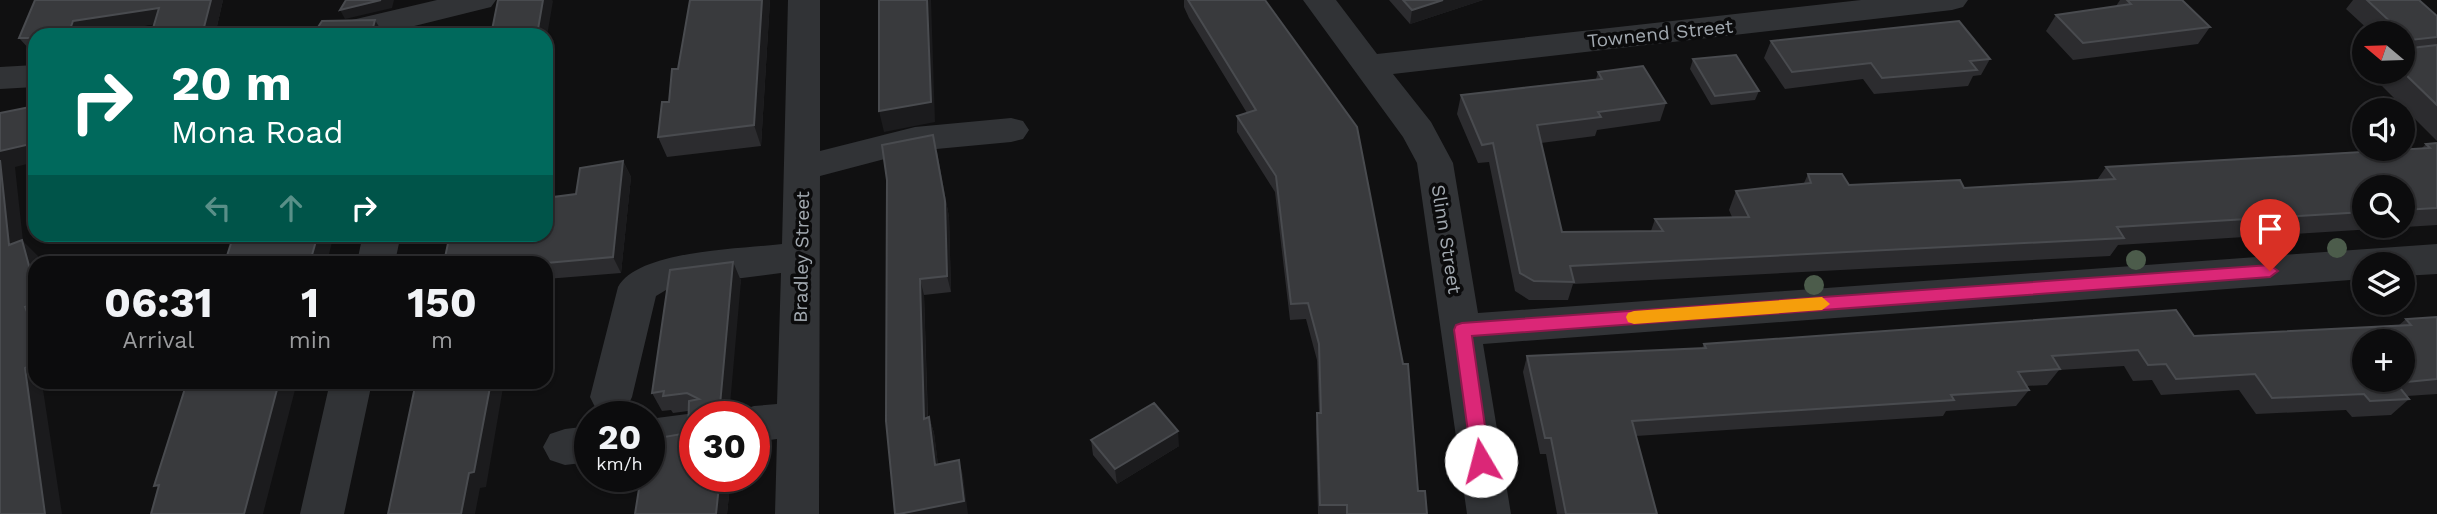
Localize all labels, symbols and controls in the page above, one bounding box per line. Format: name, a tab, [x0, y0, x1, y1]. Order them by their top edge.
street label: Townend Street	[1586, 14, 1734, 53]
north arrow	[2352, 21, 2415, 84]
map controls	[2352, 21, 2415, 392]
text: 20 m	[171, 54, 292, 112]
icon: right	[56, 56, 147, 147]
button: sound	[2352, 98, 2415, 161]
text: Mona Road	[171, 113, 343, 151]
button: search	[2352, 175, 2415, 238]
street label: Slinn Street	[1427, 183, 1466, 295]
icon: left	[199, 189, 237, 227]
icon: ahead	[272, 189, 310, 227]
icon: right	[345, 189, 383, 227]
street label: Bradley Street	[789, 191, 814, 323]
pin	[2240, 199, 2300, 271]
icon: arrive	[2251, 210, 2289, 248]
button: layers	[2352, 252, 2415, 315]
text: 06:31	[104, 278, 213, 327]
text: 1	[301, 278, 319, 327]
text: 150	[407, 278, 477, 327]
text: Arrival	[123, 327, 194, 354]
text: min	[289, 327, 331, 354]
text: m	[431, 327, 453, 354]
button: +	[2352, 329, 2415, 392]
speed limit sign: 30	[679, 401, 770, 492]
text: 20	[598, 416, 641, 458]
position arrow	[1444, 424, 1518, 498]
text: km/h	[596, 453, 643, 474]

